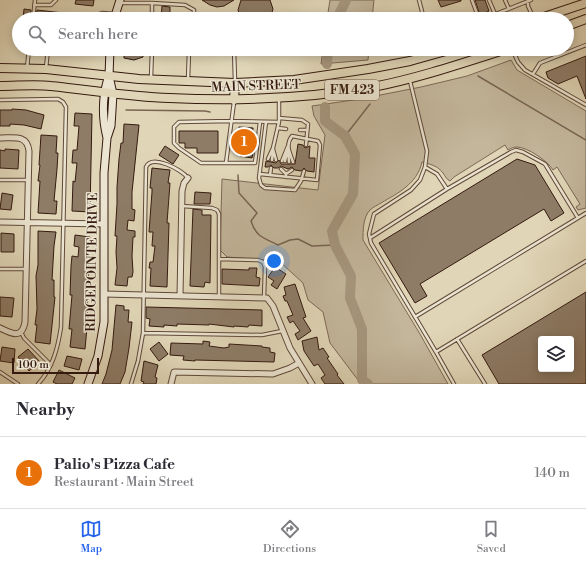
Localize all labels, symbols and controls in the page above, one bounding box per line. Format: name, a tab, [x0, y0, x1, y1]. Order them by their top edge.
search box	[12, 12, 574, 56]
icon: search	[26, 23, 48, 45]
text: Search here	[58, 25, 138, 44]
street label: MAIN STREET	[211, 76, 301, 96]
road number: FM 423	[325, 80, 379, 100]
pin: 1	[231, 127, 257, 157]
street label: RIDGEPOINTE DRIVE	[83, 192, 101, 332]
your location	[264, 251, 284, 271]
map controls	[538, 336, 574, 372]
button: layers	[538, 336, 574, 372]
scale bar	[12, 356, 99, 375]
text: 100 m	[18, 358, 49, 372]
text: Nearby	[16, 399, 75, 421]
text: Palio's Pizza Cafe	[54, 455, 175, 474]
text: 1	[26, 465, 32, 481]
text: 140 m	[534, 465, 570, 481]
text: Restaurant · Main Street	[54, 474, 194, 490]
tab: Map	[80, 518, 102, 556]
tab: Directions	[263, 518, 316, 556]
tab: Saved	[477, 518, 506, 556]

